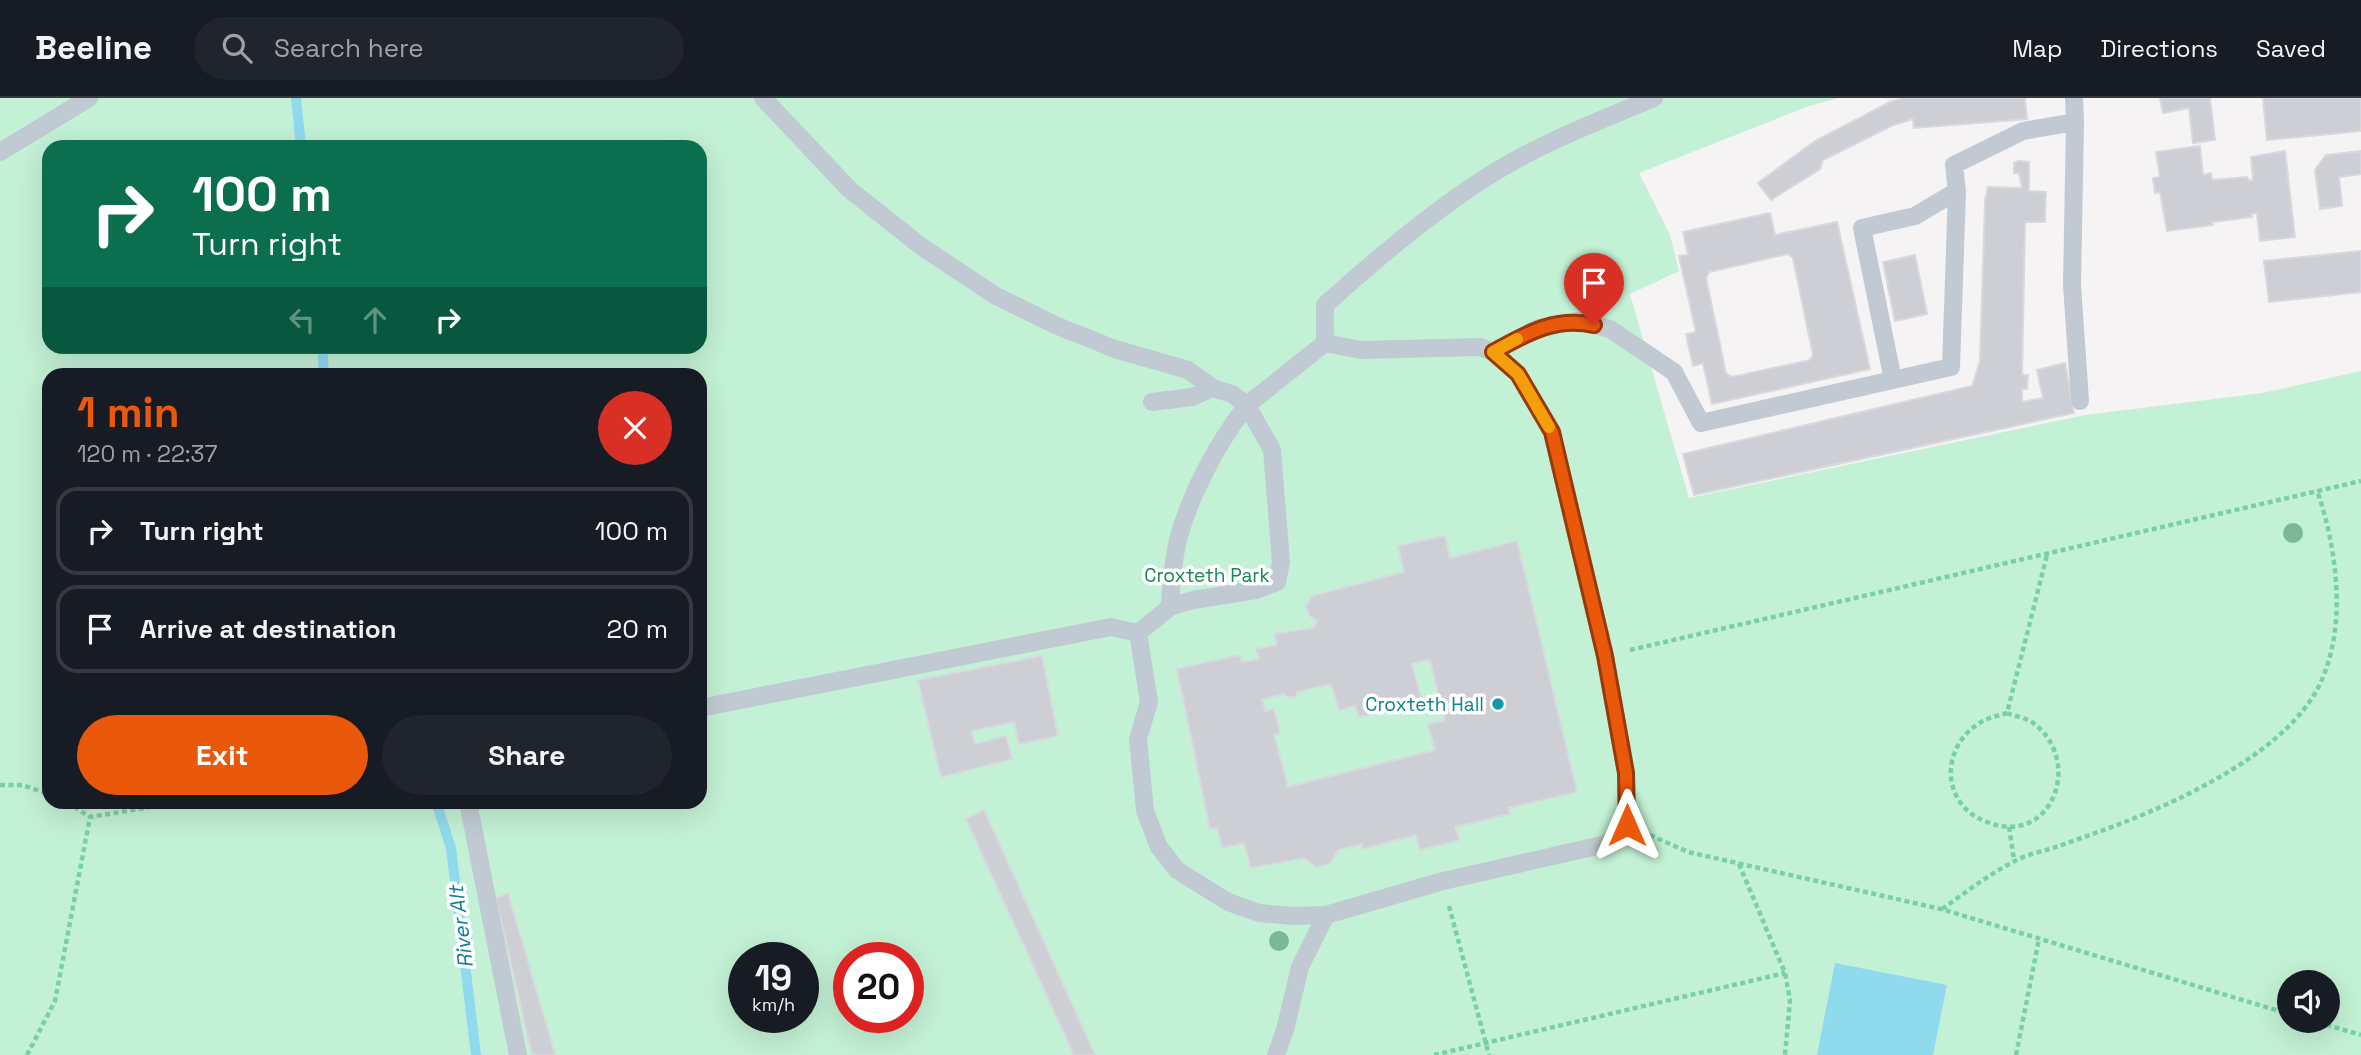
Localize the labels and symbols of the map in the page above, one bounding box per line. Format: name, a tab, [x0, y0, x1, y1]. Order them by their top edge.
pin	[1564, 253, 1624, 325]
park label: Croxteth Park	[1144, 563, 1270, 588]
place label: Croxteth Hall	[1365, 692, 1484, 717]
marker: Croxteth Hall	[1490, 696, 1506, 712]
position arrow	[1590, 788, 1664, 862]
water label: River Alt	[442, 882, 479, 970]
speed limit sign: 20	[833, 942, 924, 1033]

